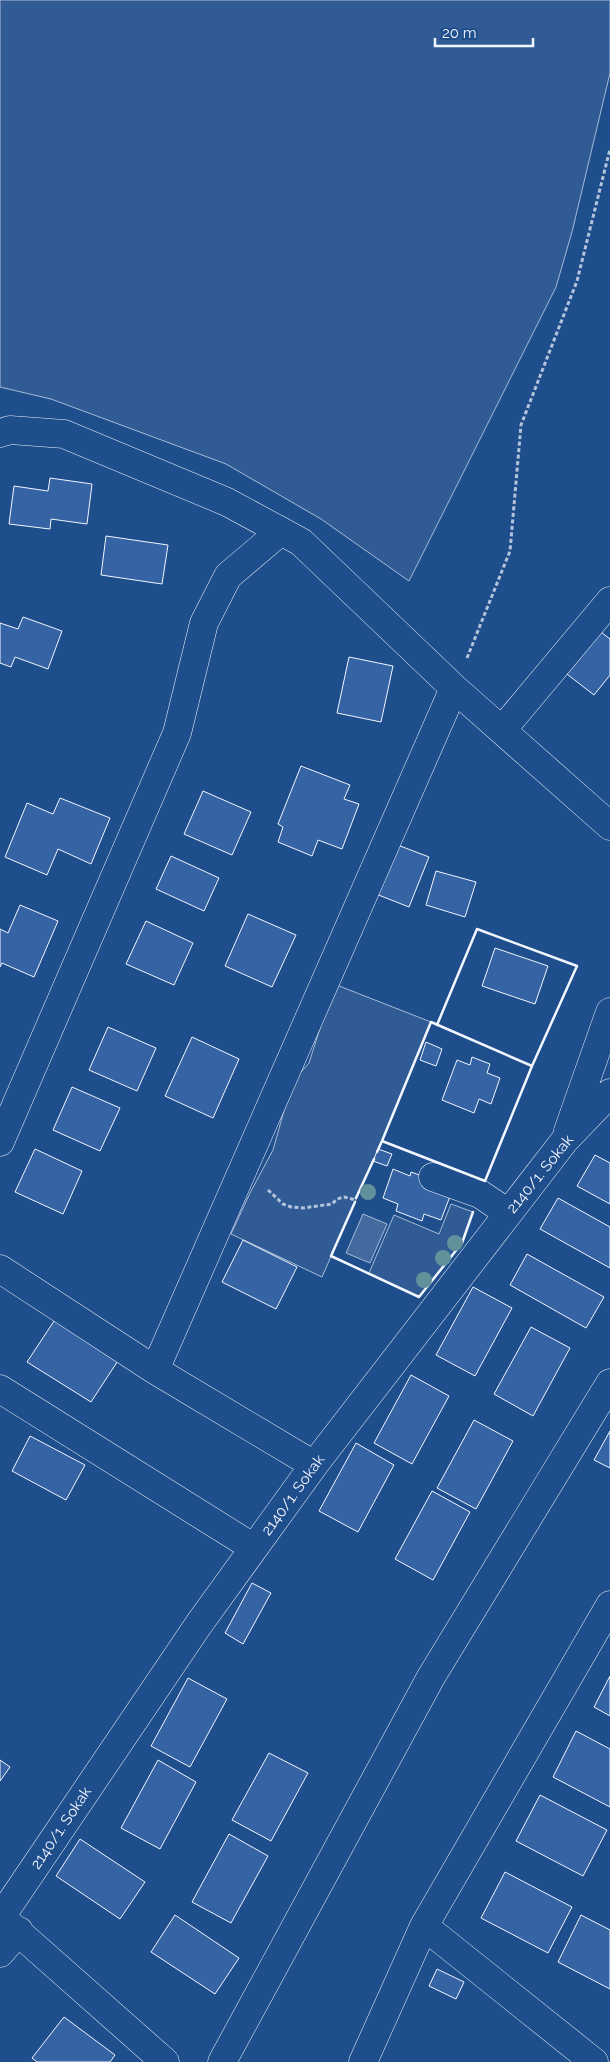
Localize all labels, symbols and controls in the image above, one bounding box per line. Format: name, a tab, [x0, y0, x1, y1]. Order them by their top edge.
scale bar	[435, 15, 532, 47]
text: 20 m	[442, 24, 477, 42]
street label: 2140/1. Sokak	[503, 1131, 577, 1217]
street label: 2140/1. Sokak	[258, 1451, 328, 1539]
street label: 2140/1. Sokak	[27, 1783, 95, 1873]

